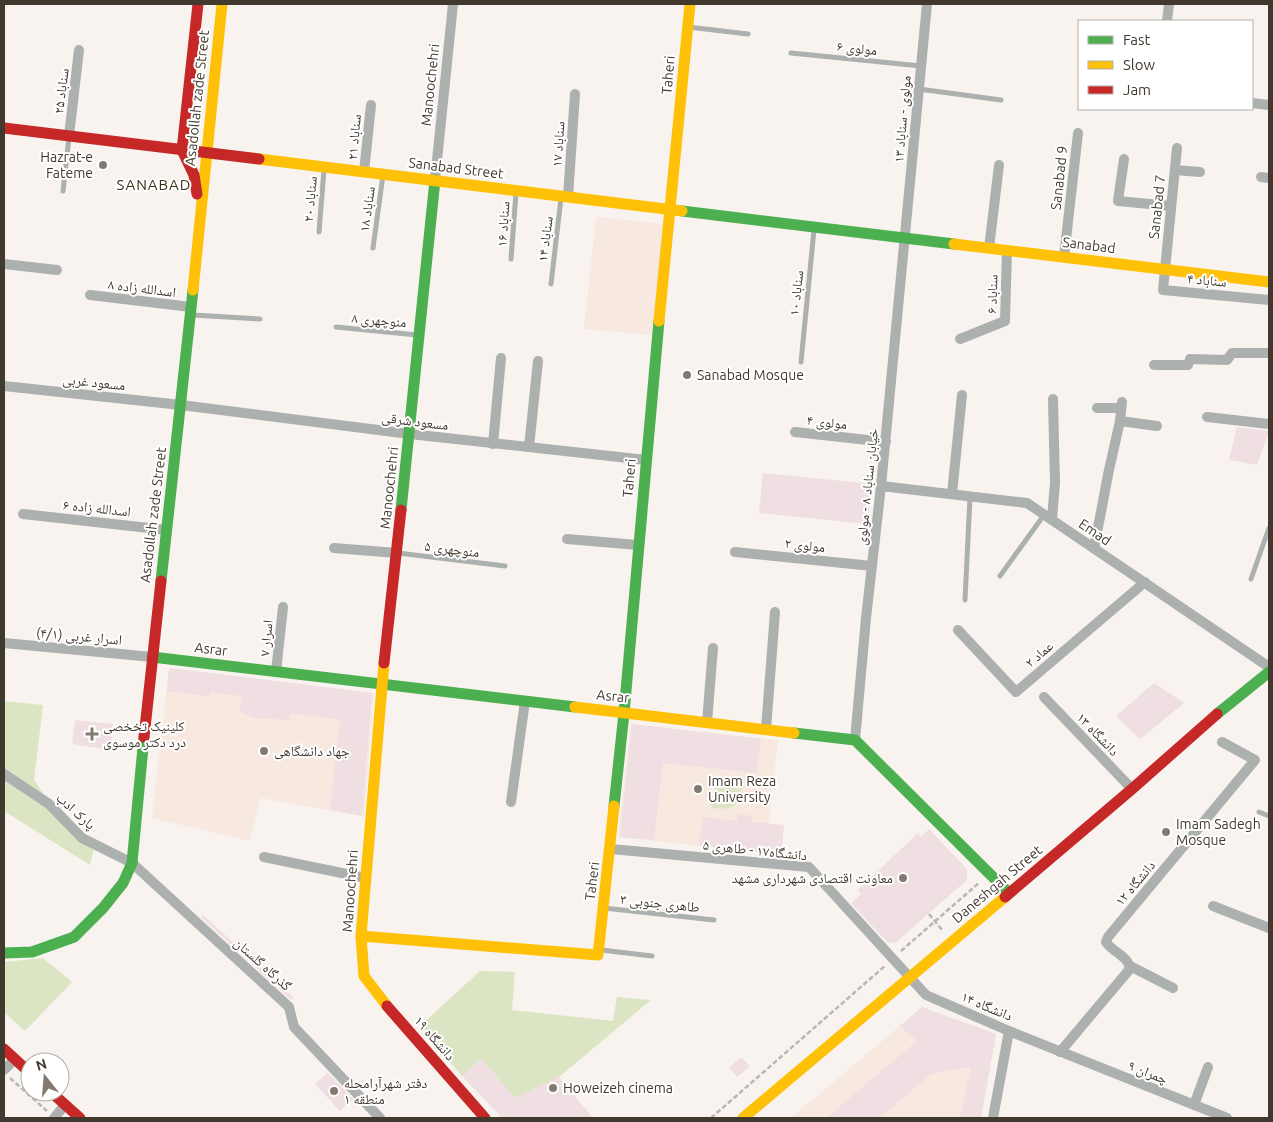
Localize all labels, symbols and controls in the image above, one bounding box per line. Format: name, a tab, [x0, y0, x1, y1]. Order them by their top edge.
legend	[1078, 20, 1253, 110]
street label: Asadollah zade Street	[182, 29, 212, 167]
text: Fast	[1123, 31, 1151, 48]
street label: مولوی ۶	[836, 38, 878, 59]
street label: Manoochehri	[418, 43, 442, 127]
street label: Taheri	[658, 55, 678, 95]
text: Slow	[1123, 56, 1156, 73]
street label: سناباد ۲۵	[50, 67, 72, 115]
street label: مولوی - سناباد ۱۳	[890, 75, 915, 163]
text: Jam	[1123, 81, 1151, 98]
street label: سناباد ۲۱	[344, 113, 364, 161]
street label: سناباد ۱۷	[548, 121, 568, 167]
street label: Sanabad 9	[1048, 145, 1070, 211]
place label: Hazrat-e Fateme	[40, 149, 93, 181]
street label: Sanabad Street	[408, 154, 505, 182]
marker: Hazrat-e Fateme	[97, 159, 109, 171]
street label: Sanabad 7	[1146, 174, 1168, 240]
street label: سناباد ۲۰	[300, 175, 320, 223]
district label: SANABAD	[117, 176, 191, 193]
street label: سناباد ۱۸	[356, 185, 379, 233]
street label: سناباد ۱۶	[493, 201, 513, 247]
street label: سناباد ۱۴	[534, 215, 556, 263]
street label: Sanabad	[1062, 234, 1116, 256]
street label: سناباد ۱۰	[786, 269, 807, 317]
street label: سناباد ۴	[1187, 270, 1227, 290]
street label: سناباد ۶	[983, 274, 1001, 314]
street label: اسدالله زاده ۸	[107, 276, 177, 301]
street label: منوچهری ۸	[351, 310, 407, 331]
place label: Sanabad Mosque	[697, 367, 804, 383]
marker: Sanabad Mosque	[681, 369, 693, 381]
street label: مسعود غربی	[62, 371, 126, 394]
street label: مسعود شرقی	[380, 409, 449, 434]
street label: مولوی ۴	[806, 412, 848, 433]
street label: خیابان سناباد ۸ - مولوی	[853, 428, 882, 546]
street label: Asadollah zade Street	[137, 446, 169, 584]
street label: Manoochehri	[377, 446, 401, 530]
street label: Taheri	[619, 458, 639, 498]
street label: اسدالله زاده ۶	[62, 496, 132, 521]
street label: Emad	[1076, 515, 1114, 549]
street label: مولوی ۲	[784, 535, 826, 556]
street label: منوچهری ۵	[424, 538, 480, 561]
street label: اسرار ۷	[256, 619, 277, 657]
street label: اسرار غربی (۴/۱)	[35, 624, 123, 649]
street label: عماد ۲	[1022, 638, 1056, 670]
street label: Asrar	[194, 639, 229, 659]
street label: Asrar	[596, 686, 631, 706]
street label: دانشگاه ۱۳	[1074, 709, 1123, 759]
place label: کلینیک تخخصی درد دکتر موسوی	[103, 718, 186, 751]
marker: کلینیک تخخصی درد دکتر موسوی	[85, 727, 99, 741]
place label: جهاد دانشگاهی	[274, 743, 350, 760]
marker: جهاد دانشگاهی	[258, 745, 270, 757]
place label: Imam Reza University	[708, 773, 776, 805]
marker: Imam Reza University	[692, 783, 704, 795]
street label: پارک ادب	[52, 789, 99, 834]
place label: Imam Sadegh Mosque	[1176, 816, 1261, 848]
marker: Imam Sadegh Mosque	[1160, 826, 1172, 838]
street label: دانشگاه۱۷ - طاهری ۵	[702, 837, 808, 864]
street label: Daneshgah Street	[949, 841, 1046, 926]
street label: Manoochehri	[339, 849, 361, 933]
street label: دانشگاه ۱۲	[1112, 857, 1159, 909]
street label: Taheri	[582, 861, 602, 901]
place label: معاونت اقتصادی شهرداری مشهد	[732, 870, 893, 887]
marker: معاونت اقتصادی شهرداری مشهد	[897, 872, 909, 884]
street label: طاهری جنوبی ۳	[619, 891, 701, 916]
street label: گذرگاه گلستان	[230, 934, 295, 995]
street label: دانشگاه ۱۴	[959, 988, 1015, 1024]
street label: دانشگاه ۱۹	[411, 1012, 459, 1064]
north arrow	[20, 1052, 70, 1102]
text: N	[34, 1055, 49, 1074]
street label: چمران ۹	[1125, 1057, 1170, 1088]
place label: دفتر شهرآرامحله منطقه ۱	[344, 1075, 428, 1107]
place label: Howeizeh cinema	[563, 1080, 673, 1096]
marker: Howeizeh cinema	[547, 1082, 559, 1094]
marker: دفتر شهرآرامحله منطقه ۱	[328, 1085, 340, 1097]

